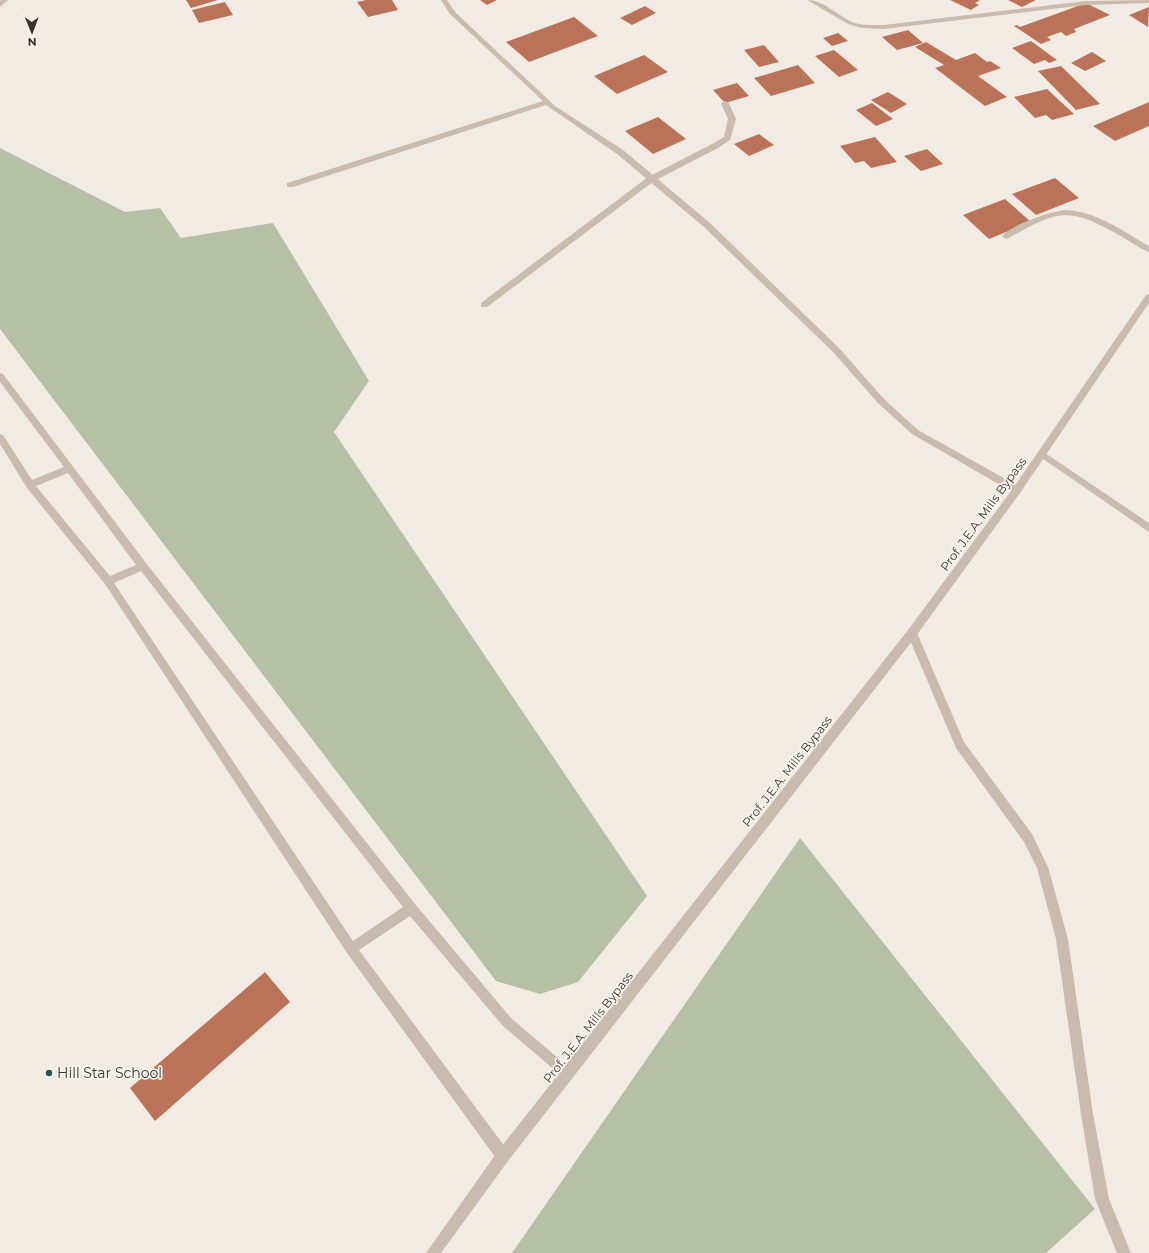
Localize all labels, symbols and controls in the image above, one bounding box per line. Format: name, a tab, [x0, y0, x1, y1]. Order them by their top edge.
north arrow	[12, 12, 52, 52]
text: N	[28, 35, 37, 49]
street label: Prof. J.E.A. Mills Bypass	[937, 454, 1029, 574]
street label: Prof. J.E.A. Mills Bypass	[739, 712, 835, 830]
street label: Prof. J.E.A. Mills Bypass	[540, 968, 636, 1086]
place label: Hill Star School	[57, 1064, 162, 1082]
marker: Hill Star School	[44, 1068, 54, 1078]

